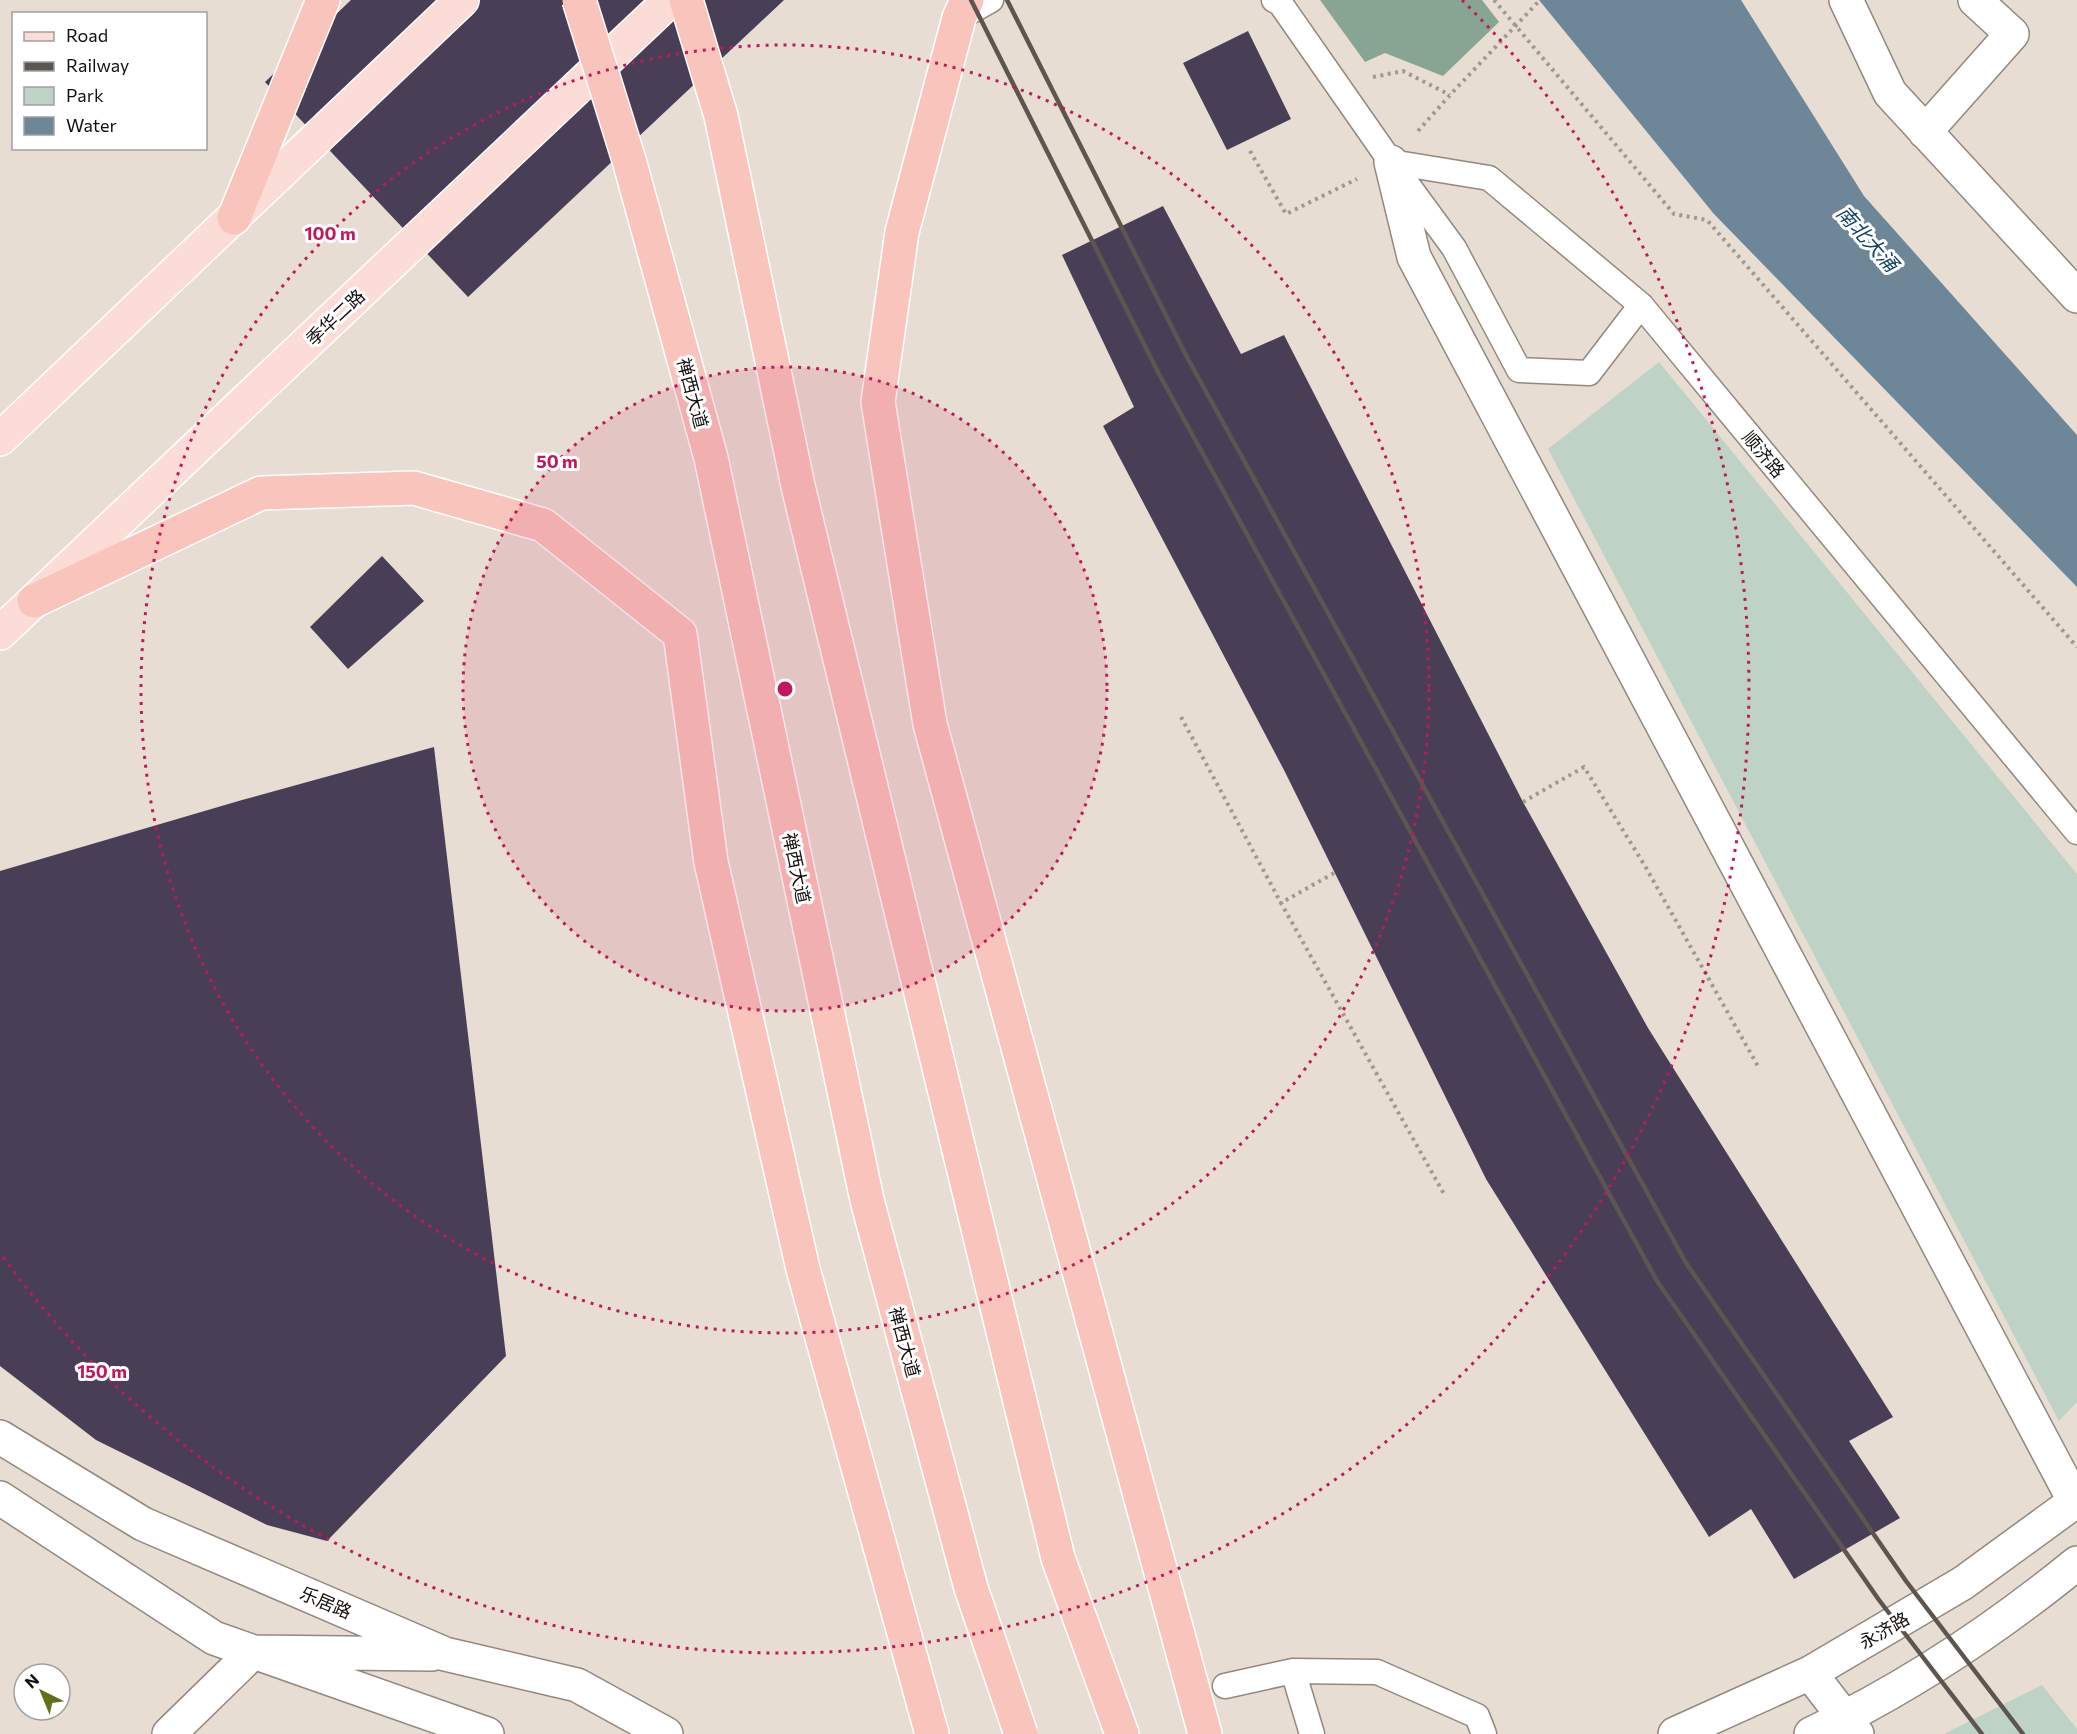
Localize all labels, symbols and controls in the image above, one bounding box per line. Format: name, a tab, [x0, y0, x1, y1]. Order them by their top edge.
legend	[12, 12, 207, 150]
text: Road	[66, 24, 108, 46]
text: Railway	[66, 54, 129, 76]
text: Park	[66, 84, 104, 106]
text: Water	[66, 114, 117, 136]
water label: 南北大涌	[1832, 200, 1905, 277]
text: 100 m	[304, 222, 356, 244]
street label: 季华二路	[301, 284, 369, 350]
street label: 禅西大道	[673, 355, 713, 431]
street label: 顺济路	[1738, 426, 1790, 482]
text: 50 m	[536, 450, 578, 472]
centre of rings	[775, 679, 795, 699]
street label: 禅西大道	[779, 830, 815, 906]
street label: 禅西大道	[885, 1304, 925, 1380]
text: 150 m	[77, 1360, 127, 1382]
street label: 乐居路	[297, 1581, 355, 1623]
street label: 永济路	[1855, 1607, 1913, 1653]
north arrow	[12, 1662, 72, 1722]
text: N	[21, 1670, 42, 1692]

